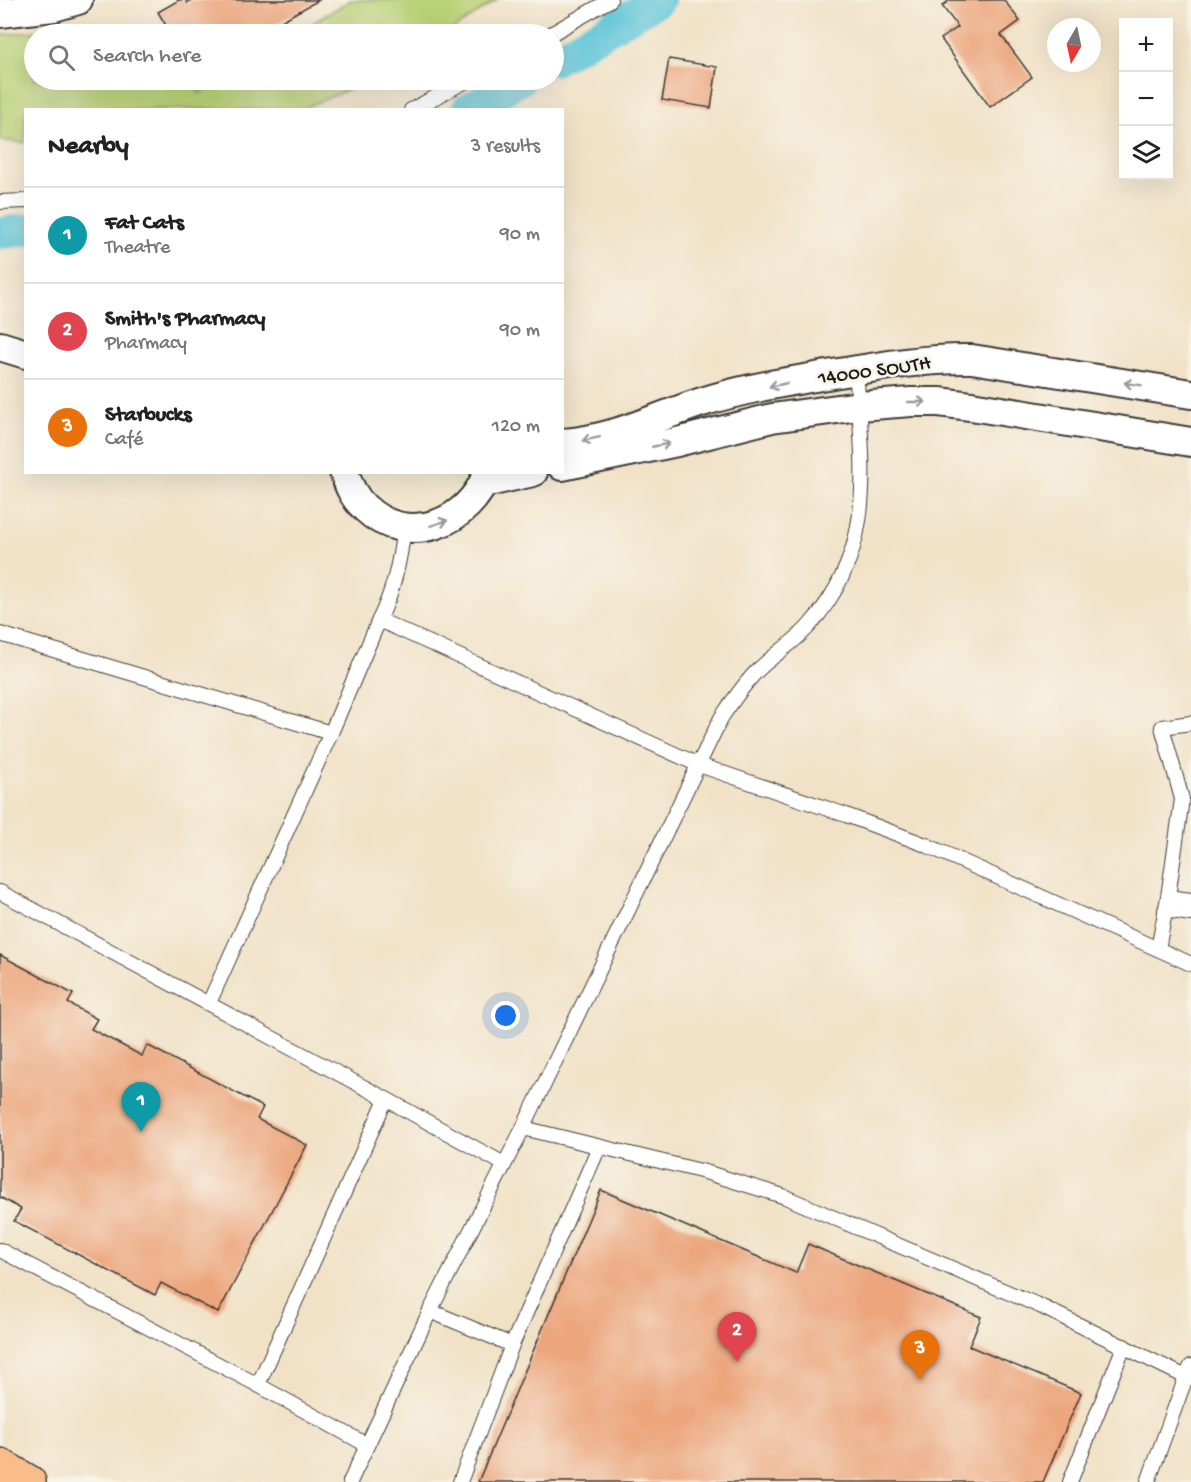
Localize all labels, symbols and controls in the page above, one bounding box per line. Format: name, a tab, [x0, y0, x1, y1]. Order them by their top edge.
north arrow	[1047, 18, 1101, 72]
map controls	[1119, 18, 1173, 180]
button: +	[1119, 18, 1173, 72]
search box	[24, 24, 564, 90]
icon: search	[45, 41, 78, 74]
text: Search here	[93, 44, 201, 70]
button: −	[1119, 72, 1173, 126]
button: layers	[1119, 126, 1173, 180]
text: Nearby	[48, 132, 129, 163]
text: 3 results	[471, 136, 540, 159]
text: Fat Cats	[105, 211, 184, 237]
text: 1	[63, 224, 72, 247]
text: 90 m	[500, 224, 540, 247]
text: Theatre	[105, 237, 170, 260]
text: Smith's Pharmacy	[105, 307, 265, 333]
text: 2	[63, 320, 72, 343]
text: 90 m	[500, 320, 540, 343]
text: Pharmacy	[105, 333, 187, 356]
street label: 14000 SOUTH	[815, 352, 934, 393]
one-way arrow	[1124, 378, 1144, 389]
one-way arrow	[768, 380, 788, 391]
one-way arrow	[907, 396, 927, 408]
text: Starbucks	[105, 403, 192, 429]
text: 3	[62, 416, 73, 439]
text: 120 m	[492, 416, 540, 439]
text: Café	[105, 429, 143, 452]
one-way arrow	[582, 434, 601, 446]
one-way arrow	[650, 439, 670, 450]
one-way arrow	[429, 517, 448, 528]
your location	[491, 1001, 520, 1030]
pin: 1	[122, 1082, 160, 1132]
pin: 2	[718, 1312, 756, 1362]
pin: 3	[900, 1330, 940, 1380]

